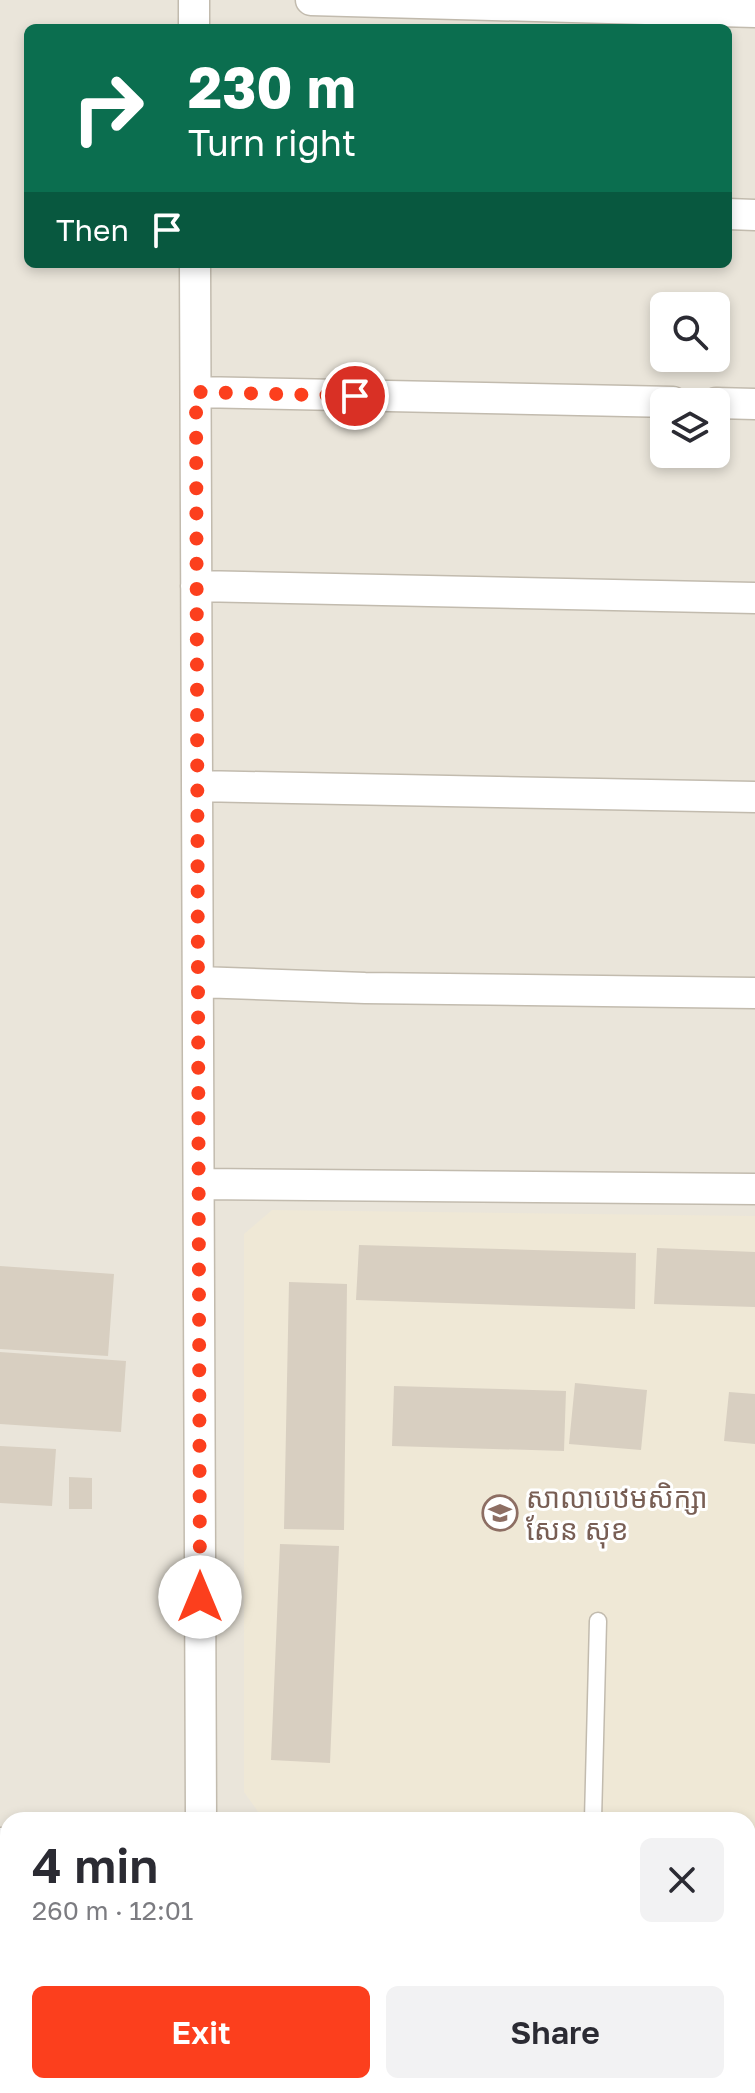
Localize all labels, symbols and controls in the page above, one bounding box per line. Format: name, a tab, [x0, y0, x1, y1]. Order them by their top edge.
text: 230 m	[188, 53, 356, 120]
icon: right	[56, 56, 160, 160]
text: Turn right	[188, 121, 356, 164]
icon: arrive	[145, 208, 189, 252]
text: Then	[56, 212, 129, 248]
map controls	[650, 292, 730, 468]
button: search	[650, 292, 730, 372]
pin	[321, 362, 389, 430]
icon: arrive	[333, 374, 377, 418]
button: layers	[650, 388, 730, 468]
place label: សាលាបឋមសិក្សា សែន សុខ	[526, 1481, 708, 1548]
school or university icon: សាលាបឋមសិក្សា សែន សុខ	[481, 1494, 519, 1532]
position arrow	[158, 1555, 242, 1639]
text: 4 min	[32, 1836, 158, 1894]
button: close	[640, 1838, 724, 1922]
text: 260 m · 12:01	[32, 1895, 193, 1926]
button: Exit	[32, 1986, 370, 2078]
button: Share	[386, 1986, 724, 2078]

